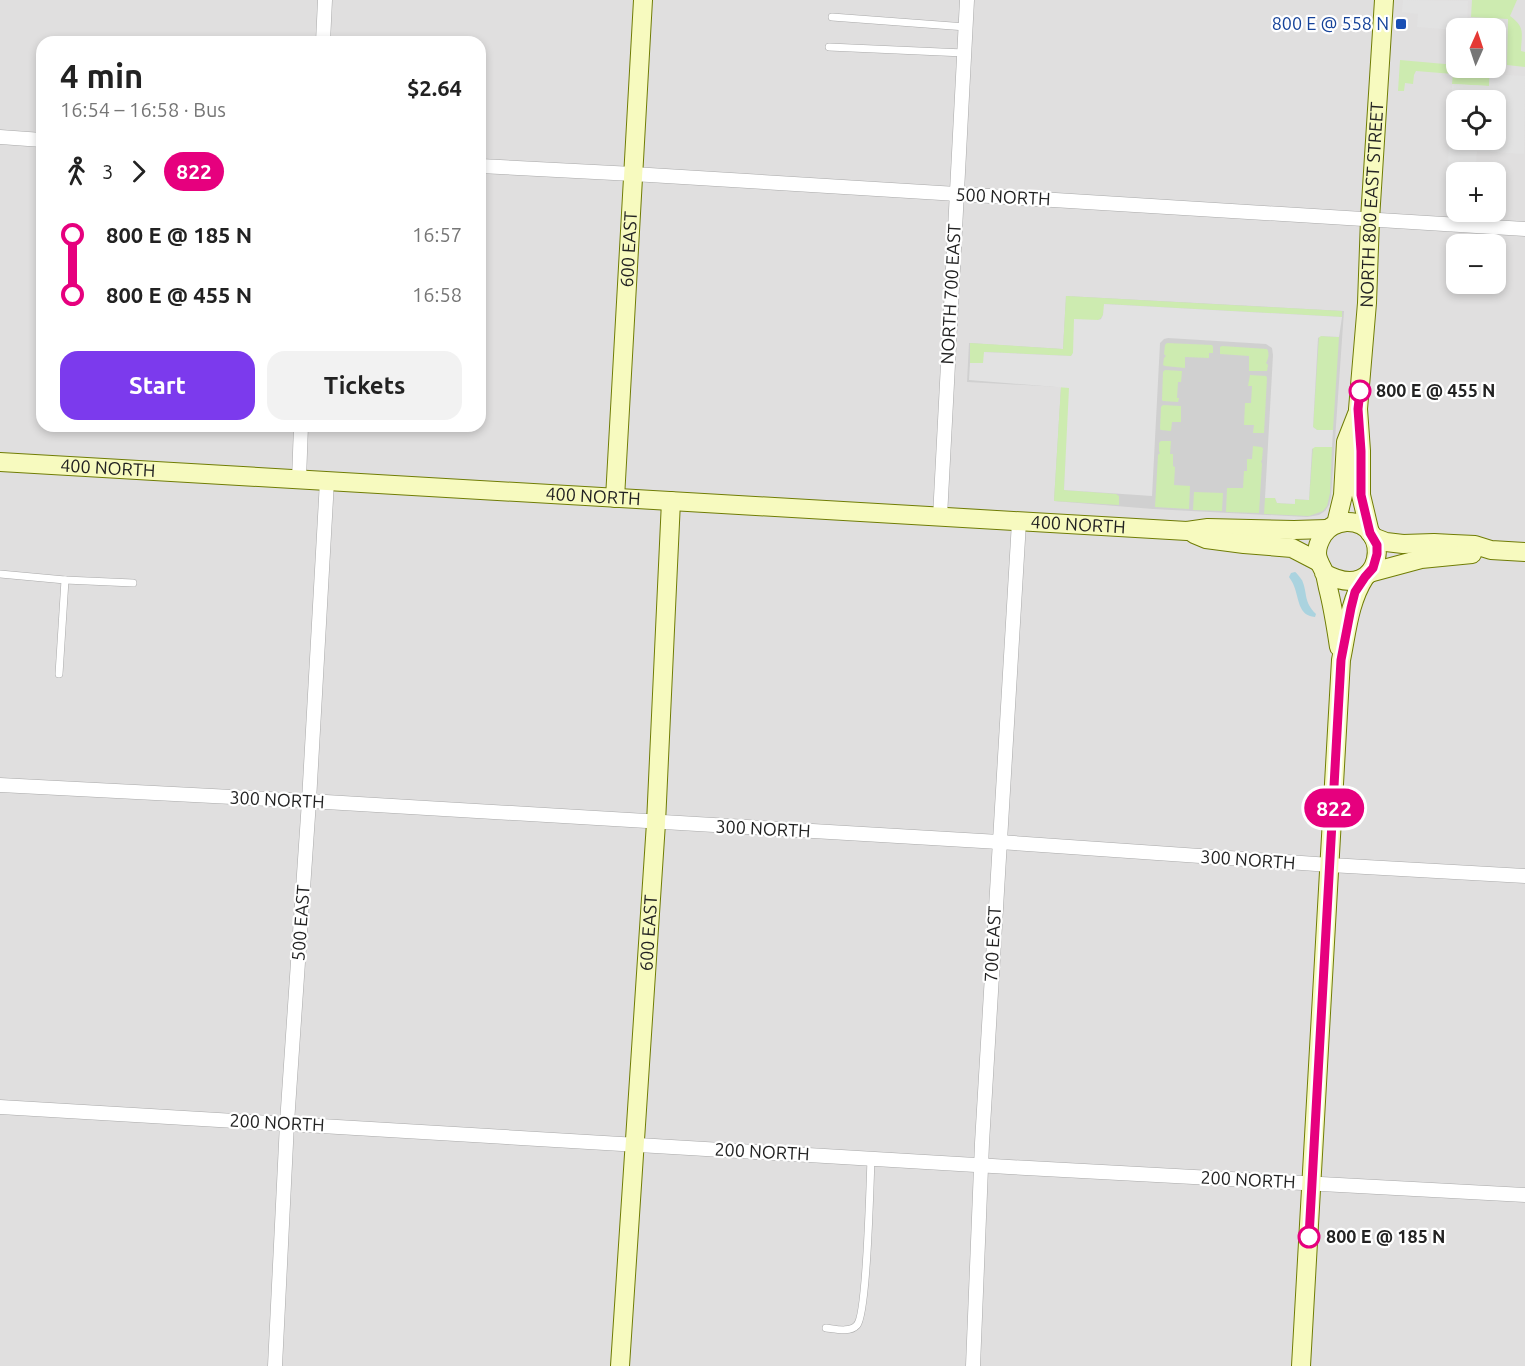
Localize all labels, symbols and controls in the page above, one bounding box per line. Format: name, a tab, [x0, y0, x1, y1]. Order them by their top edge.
place label: 800 E @ 558 N	[1272, 13, 1389, 33]
marker: 800 E @ 558 N	[1394, 17, 1408, 31]
north arrow	[1446, 18, 1506, 78]
map controls	[1446, 18, 1506, 294]
text: 4 min	[60, 57, 143, 94]
text: $2.64	[407, 75, 462, 100]
button: locate	[1446, 90, 1506, 150]
text: 16:54 – 16:58 · Bus	[60, 98, 226, 121]
street label: NORTH 800 EAST STREET	[1356, 101, 1386, 308]
icon: walk	[60, 155, 93, 188]
icon: forward	[122, 155, 155, 188]
text: 822	[176, 159, 212, 183]
text: 3	[102, 160, 113, 183]
button: +	[1446, 162, 1506, 222]
street label: 500 NORTH	[955, 184, 1051, 208]
street label: 600 EAST	[616, 211, 640, 288]
text: 800 E @ 185 N	[106, 222, 252, 247]
text: 16:57	[412, 223, 462, 246]
street label: NORTH 700 EAST	[936, 223, 964, 365]
button: −	[1446, 234, 1506, 294]
text: 800 E @ 455 N	[106, 282, 252, 307]
text: 16:58	[412, 283, 462, 306]
button: Start	[60, 351, 255, 420]
button: Tickets	[267, 351, 462, 420]
marker: 800 E @ 455 N	[1349, 380, 1371, 402]
place label: 800 E @ 455 N	[1376, 380, 1496, 400]
street label: 400 NORTH	[60, 455, 156, 480]
street label: 400 NORTH	[545, 483, 641, 508]
street label: 400 NORTH	[1030, 511, 1126, 536]
street label: 300 NORTH	[229, 787, 325, 811]
line badge: 822	[1300, 788, 1368, 828]
text: 822	[1316, 796, 1352, 820]
street label: 300 NORTH	[715, 816, 811, 840]
street label: 300 NORTH	[1200, 846, 1296, 872]
street label: 500 EAST	[287, 884, 313, 962]
street label: 600 EAST	[635, 894, 660, 972]
street label: 700 EAST	[980, 905, 1004, 983]
street label: 200 NORTH	[229, 1110, 325, 1134]
street label: 200 NORTH	[714, 1139, 810, 1163]
street label: 200 NORTH	[1200, 1167, 1296, 1191]
marker: 800 E @ 185 N	[1298, 1226, 1320, 1248]
place label: 800 E @ 185 N	[1326, 1226, 1446, 1246]

